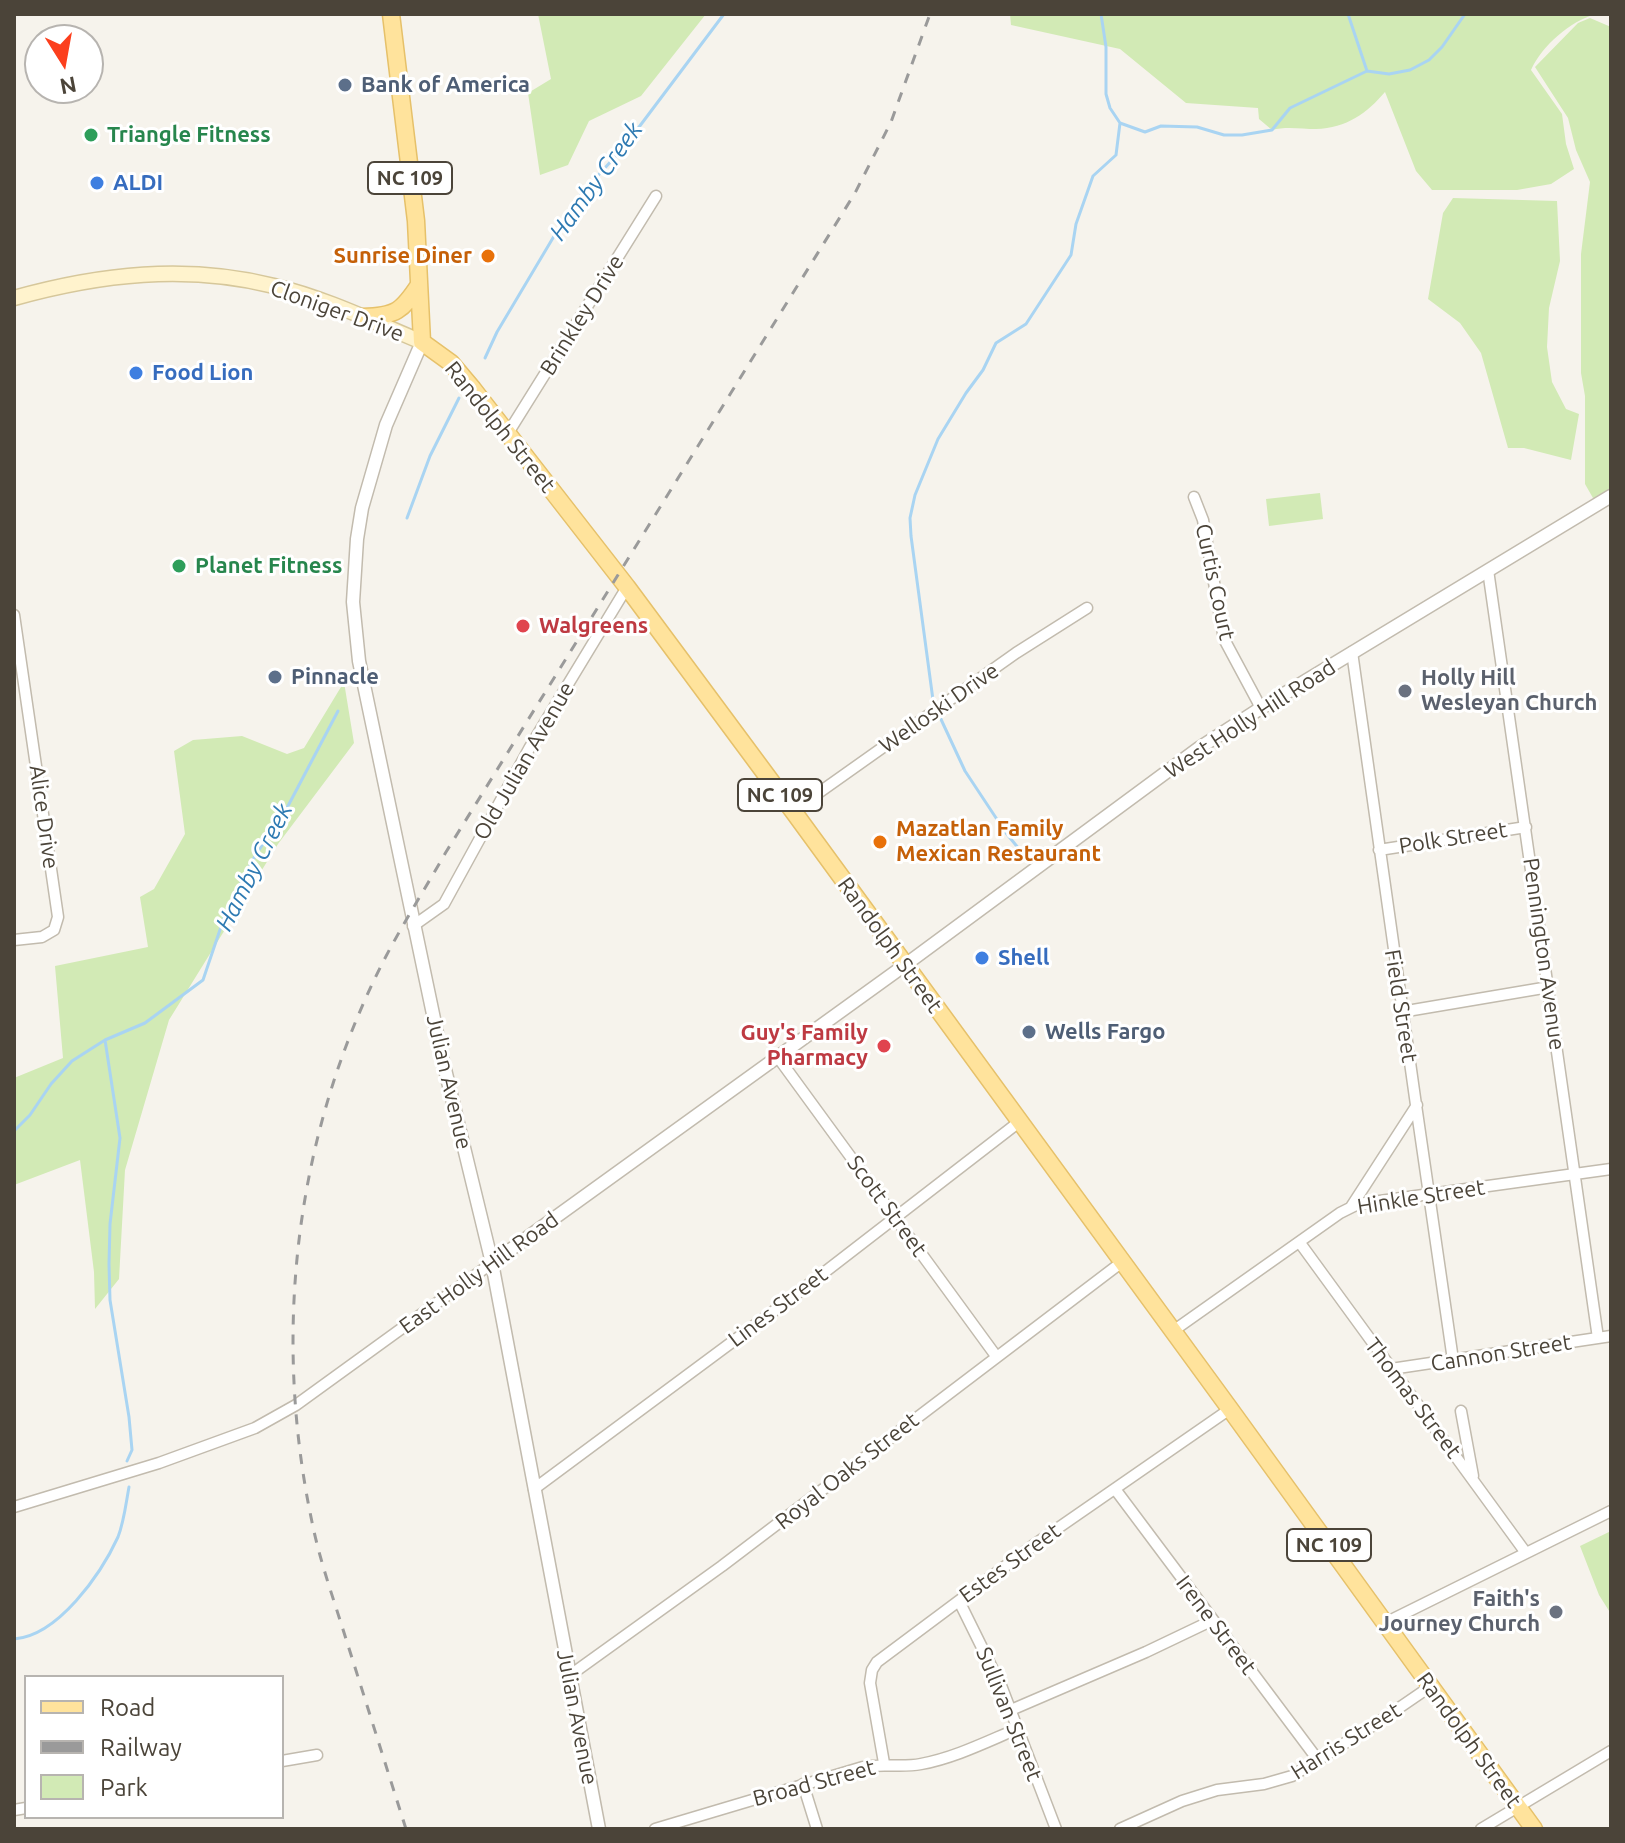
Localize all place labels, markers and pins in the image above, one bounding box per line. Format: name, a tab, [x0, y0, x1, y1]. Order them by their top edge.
place label: Bank of America	[361, 72, 530, 98]
marker: Bank of America	[336, 76, 354, 94]
place label: Triangle Fitness	[107, 122, 271, 148]
marker: Triangle Fitness	[82, 126, 100, 144]
place label: ALDI	[113, 170, 163, 196]
marker: ALDI	[88, 174, 106, 192]
place label: Sunrise Diner	[334, 243, 472, 269]
marker: Sunrise Diner	[479, 247, 497, 265]
place label: Food Lion	[152, 360, 253, 386]
marker: Food Lion	[127, 364, 145, 382]
place label: Planet Fitness	[195, 553, 342, 579]
marker: Planet Fitness	[170, 557, 188, 575]
place label: Walgreens	[539, 613, 648, 639]
marker: Walgreens	[514, 617, 532, 635]
place label: Pinnacle	[291, 664, 379, 690]
place label: Holly Hill Wesleyan Church	[1421, 665, 1597, 716]
marker: Pinnacle	[266, 668, 284, 686]
marker: Holly Hill Wesleyan Church	[1396, 682, 1414, 700]
place label: Mazatlan Family Mexican Restaurant	[896, 816, 1101, 868]
marker: Mazatlan Family Mexican Restaurant	[871, 833, 889, 851]
place label: Shell	[998, 945, 1049, 971]
marker: Shell	[973, 949, 991, 967]
place label: Wells Fargo	[1045, 1019, 1165, 1045]
place label: Guy's Family Pharmacy	[741, 1020, 868, 1072]
marker: Wells Fargo	[1020, 1023, 1038, 1041]
marker: Guy's Family Pharmacy	[875, 1037, 893, 1055]
place label: Faith's Journey Church	[1379, 1586, 1540, 1638]
marker: Faith's Journey Church	[1547, 1603, 1565, 1621]

